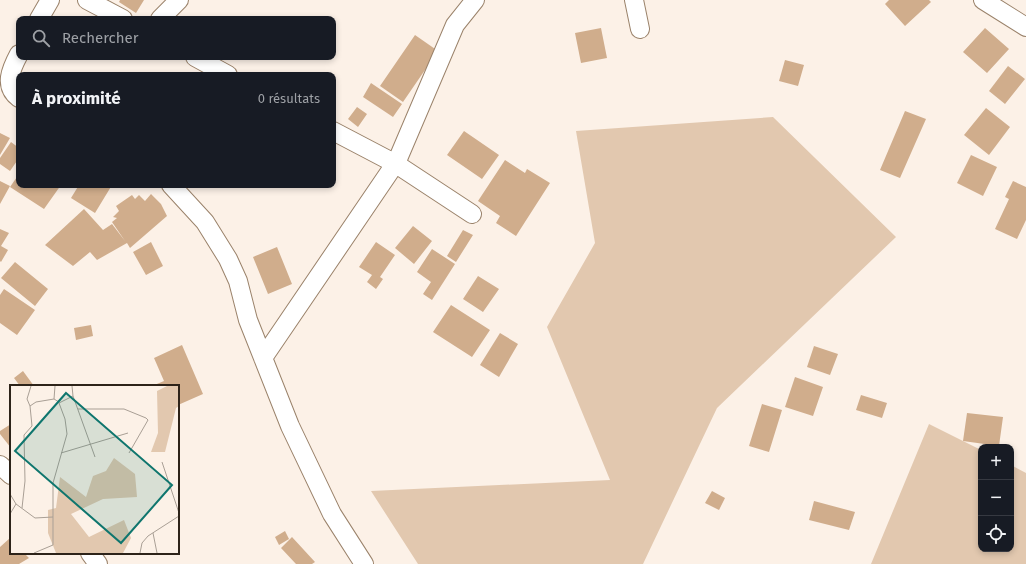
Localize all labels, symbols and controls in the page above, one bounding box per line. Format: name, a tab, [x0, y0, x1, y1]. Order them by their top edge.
search box	[16, 16, 336, 60]
icon: search	[30, 27, 52, 49]
text: Rechercher	[62, 29, 138, 47]
text: À proximité	[32, 88, 121, 109]
text: 0 résultats	[258, 91, 320, 106]
inset map	[10, 385, 179, 554]
map controls	[978, 444, 1014, 552]
button: +	[978, 444, 1014, 480]
button: −	[978, 480, 1014, 516]
button: locate	[978, 516, 1014, 552]

